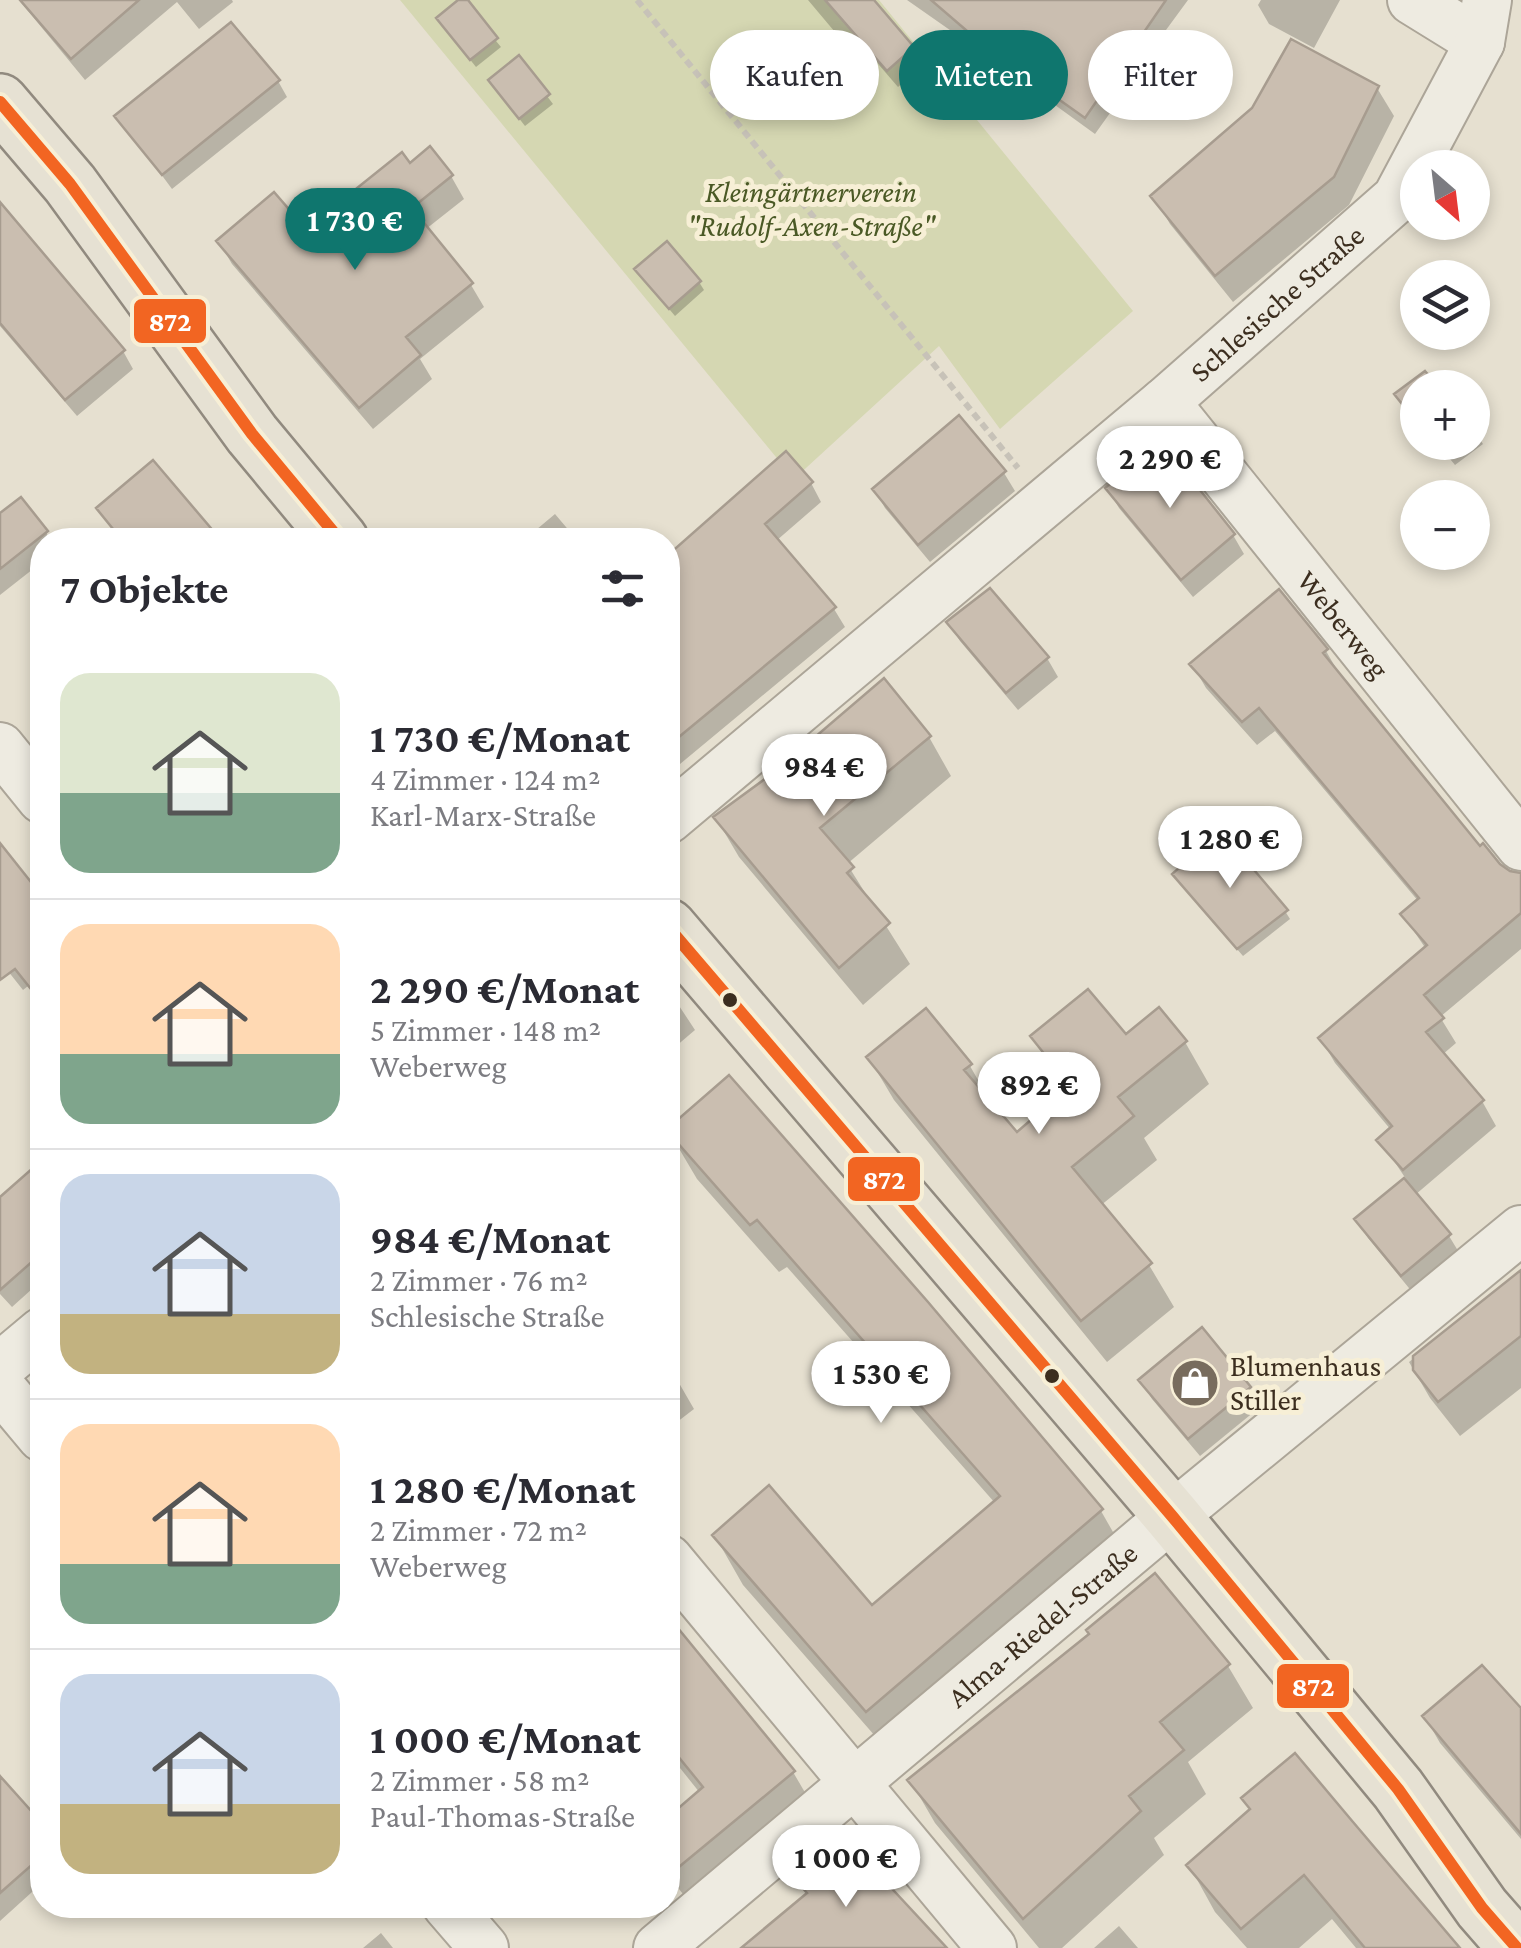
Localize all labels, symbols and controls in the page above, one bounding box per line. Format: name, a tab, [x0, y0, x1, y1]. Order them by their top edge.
chip: Kaufen	[710, 30, 879, 120]
chip: Mieten	[899, 30, 1068, 120]
chip: Filter	[1088, 30, 1233, 120]
north arrow	[1400, 150, 1490, 240]
map controls	[1400, 150, 1490, 570]
park label: Kleingärtnerverein "Rudolf-Axen-Straße"	[687, 175, 937, 243]
pin: 1 730 €	[263, 188, 447, 273]
text: 1 730 €	[307, 202, 403, 238]
street label: Schlesische Straße	[1183, 218, 1370, 388]
button: layers	[1400, 260, 1490, 350]
line badge: 872	[132, 297, 208, 345]
text: 872	[148, 306, 192, 337]
button: +	[1400, 370, 1490, 460]
pin: 2 290 €	[1078, 426, 1262, 511]
text: 2 290 €	[1119, 440, 1221, 476]
button: −	[1400, 480, 1490, 570]
icon: filters	[595, 561, 650, 616]
street label: Weberweg	[1291, 564, 1397, 685]
text: 7 Objekte	[60, 565, 229, 612]
icon: home	[140, 713, 260, 833]
text: 1 730 €/Monat	[370, 714, 630, 761]
pin: 984 €	[754, 734, 894, 819]
text: 984 €	[784, 748, 864, 784]
text: 4 Zimmer · 124 m²	[370, 761, 600, 797]
text: Karl-Marx-Straße	[370, 797, 596, 833]
pin: 1 280 €	[1138, 806, 1322, 891]
text: 1 280 €	[1180, 820, 1280, 856]
icon: home	[140, 964, 260, 1084]
text: 2 290 €/Monat	[370, 965, 639, 1012]
unlabelled marker	[720, 990, 740, 1010]
text: 5 Zimmer · 148 m²	[370, 1012, 601, 1048]
text: Weberweg	[370, 1048, 507, 1084]
pin: 892 €	[969, 1052, 1109, 1137]
text: 892 €	[1000, 1066, 1078, 1102]
line badge: 872	[846, 1155, 922, 1203]
text: 872	[862, 1164, 906, 1195]
icon: home	[140, 1214, 260, 1334]
text: 984 €/Monat	[370, 1215, 610, 1262]
text: 2 Zimmer · 76 m²	[370, 1262, 588, 1298]
text: Schlesische Straße	[370, 1298, 605, 1334]
pin: 1 530 €	[789, 1341, 973, 1426]
place label: Blumenhaus Stiller	[1230, 1349, 1381, 1416]
text: 1 530 €	[833, 1355, 929, 1391]
shop icon: Blumenhaus Stiller	[1169, 1357, 1221, 1409]
unlabelled marker	[1042, 1366, 1062, 1386]
icon: home	[140, 1464, 260, 1584]
text: 1 280 €/Monat	[370, 1465, 635, 1512]
text: 2 Zimmer · 72 m²	[370, 1512, 587, 1548]
street label: Alma-Riedel-Straße	[941, 1536, 1143, 1714]
text: Weberweg	[370, 1548, 507, 1584]
line badge: 872	[1275, 1662, 1351, 1710]
text: 872	[1291, 1671, 1335, 1702]
icon: home	[140, 1714, 260, 1834]
text: 1 000 €/Monat	[370, 1715, 641, 1762]
text: 2 Zimmer · 58 m²	[370, 1762, 589, 1798]
text: Paul-Thomas-Straße	[370, 1798, 635, 1834]
pin: 1 000 €	[754, 1825, 938, 1910]
text: 1 000 €	[794, 1839, 898, 1875]

